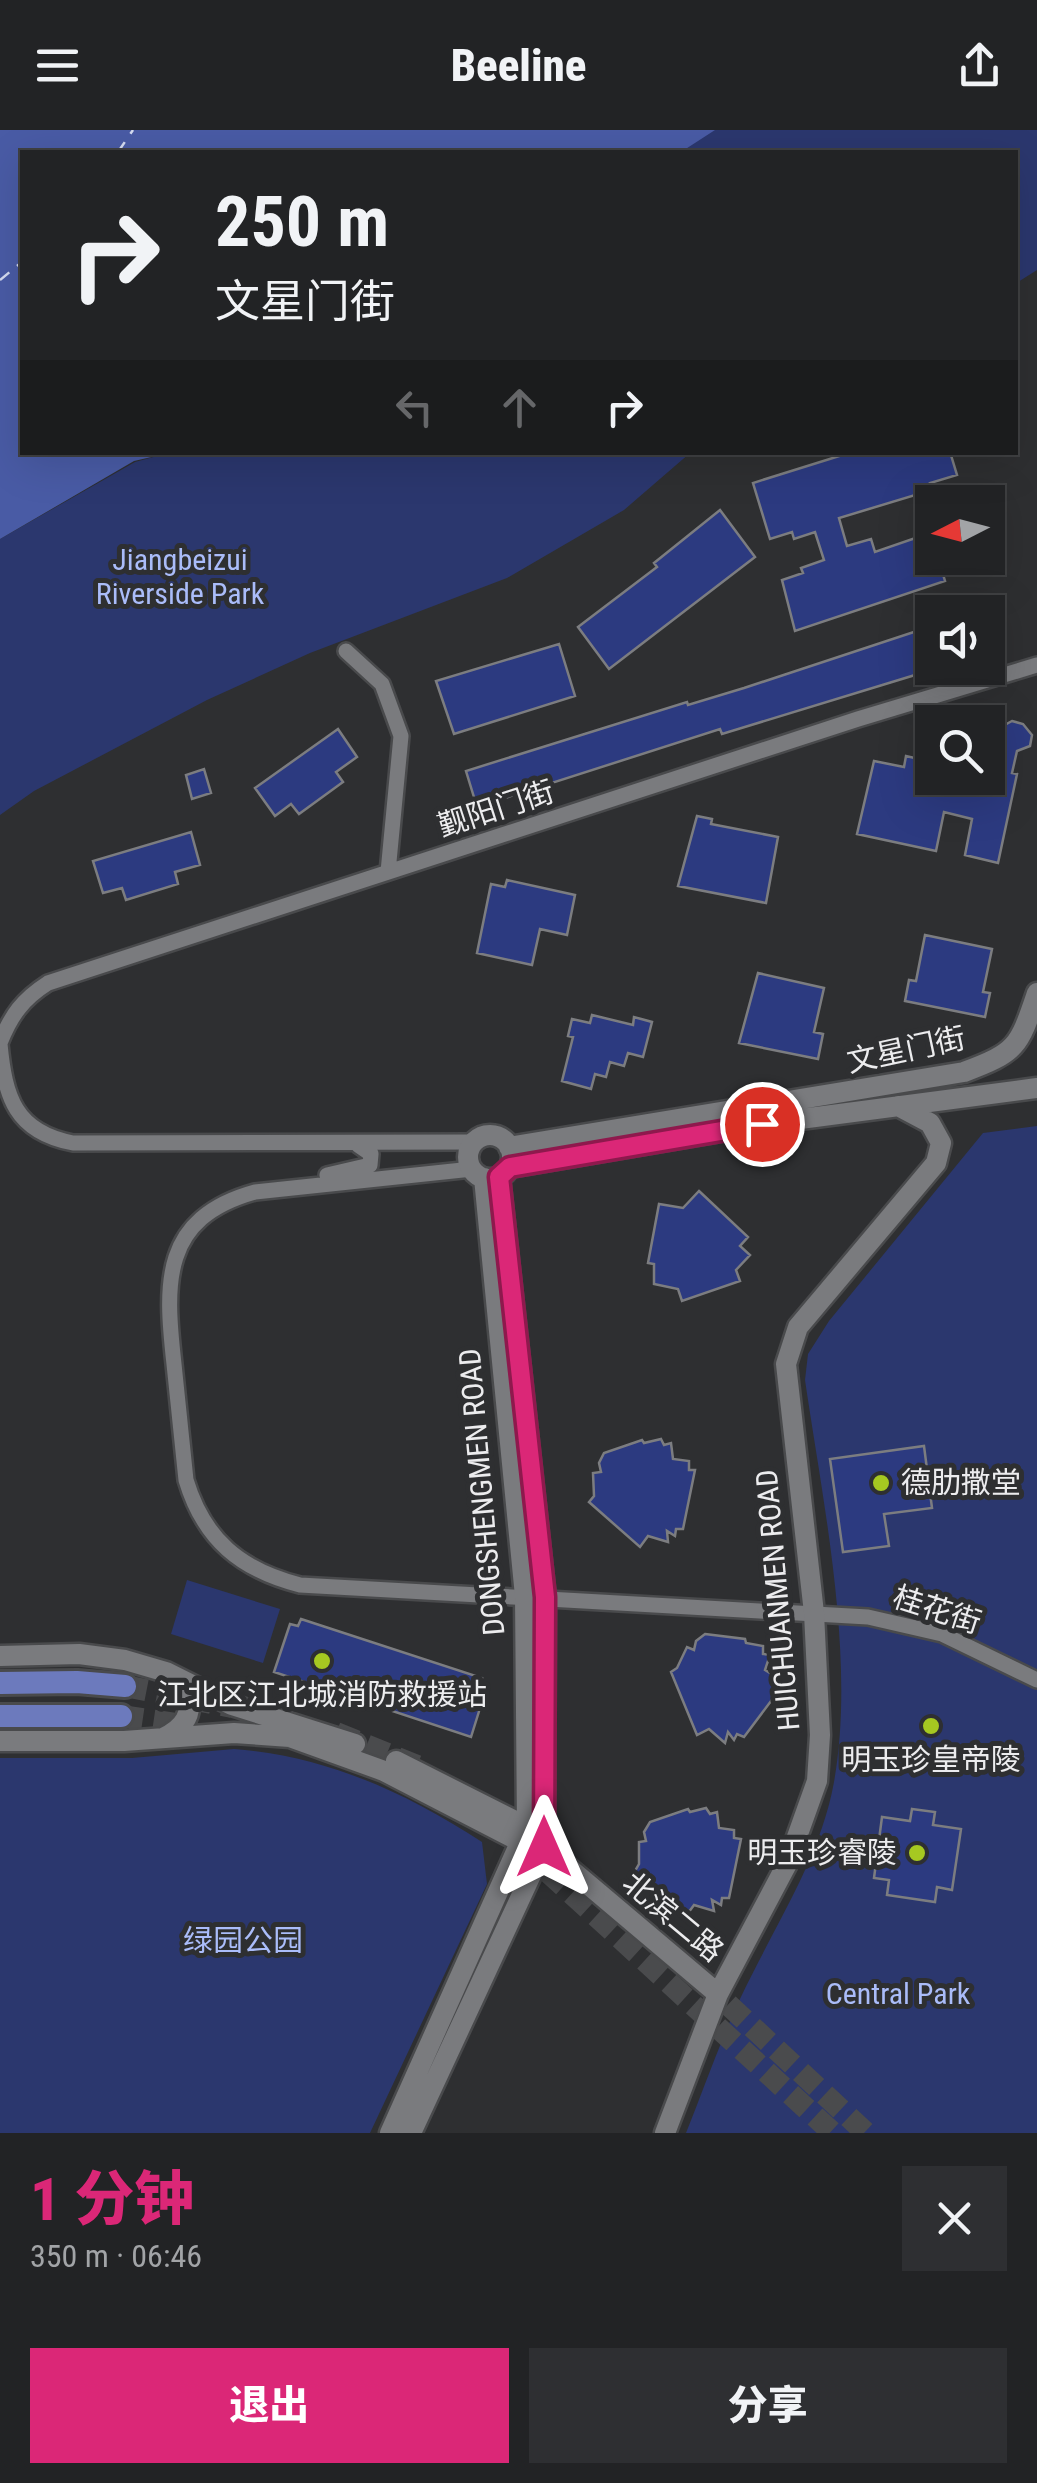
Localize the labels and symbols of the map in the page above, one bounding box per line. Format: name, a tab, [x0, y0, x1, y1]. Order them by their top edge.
north arrow	[915, 485, 1005, 575]
park label: Jiangbeizui Riverside Park	[96, 542, 265, 611]
street label: 觐阳门街	[433, 773, 558, 844]
street label: 文星门街	[844, 1020, 968, 1079]
pin	[720, 1082, 805, 1167]
street label: DONGSHENGMEN ROAD	[452, 1347, 511, 1637]
place label: 德肋撒堂	[901, 1465, 1021, 1500]
street label: HUICHUANMEN ROAD	[749, 1468, 806, 1732]
marker: 德肋撒堂	[870, 1472, 892, 1494]
street label: 桂花街	[889, 1579, 985, 1640]
marker: 江北区江北城消防救援站	[311, 1650, 333, 1672]
place label: 江北区江北城消防救援站	[157, 1677, 487, 1712]
marker: 明玉珍皇帝陵	[920, 1715, 942, 1737]
place label: 明玉珍皇帝陵	[841, 1742, 1021, 1777]
position arrow	[492, 1795, 596, 1899]
place label: 明玉珍睿陵	[747, 1835, 897, 1870]
marker: 明玉珍睿陵	[906, 1842, 928, 1864]
street label: 北滨二路	[616, 1865, 731, 1969]
park label: 绿园公园	[183, 1923, 303, 1958]
park label: Central Park	[826, 1976, 971, 2011]

